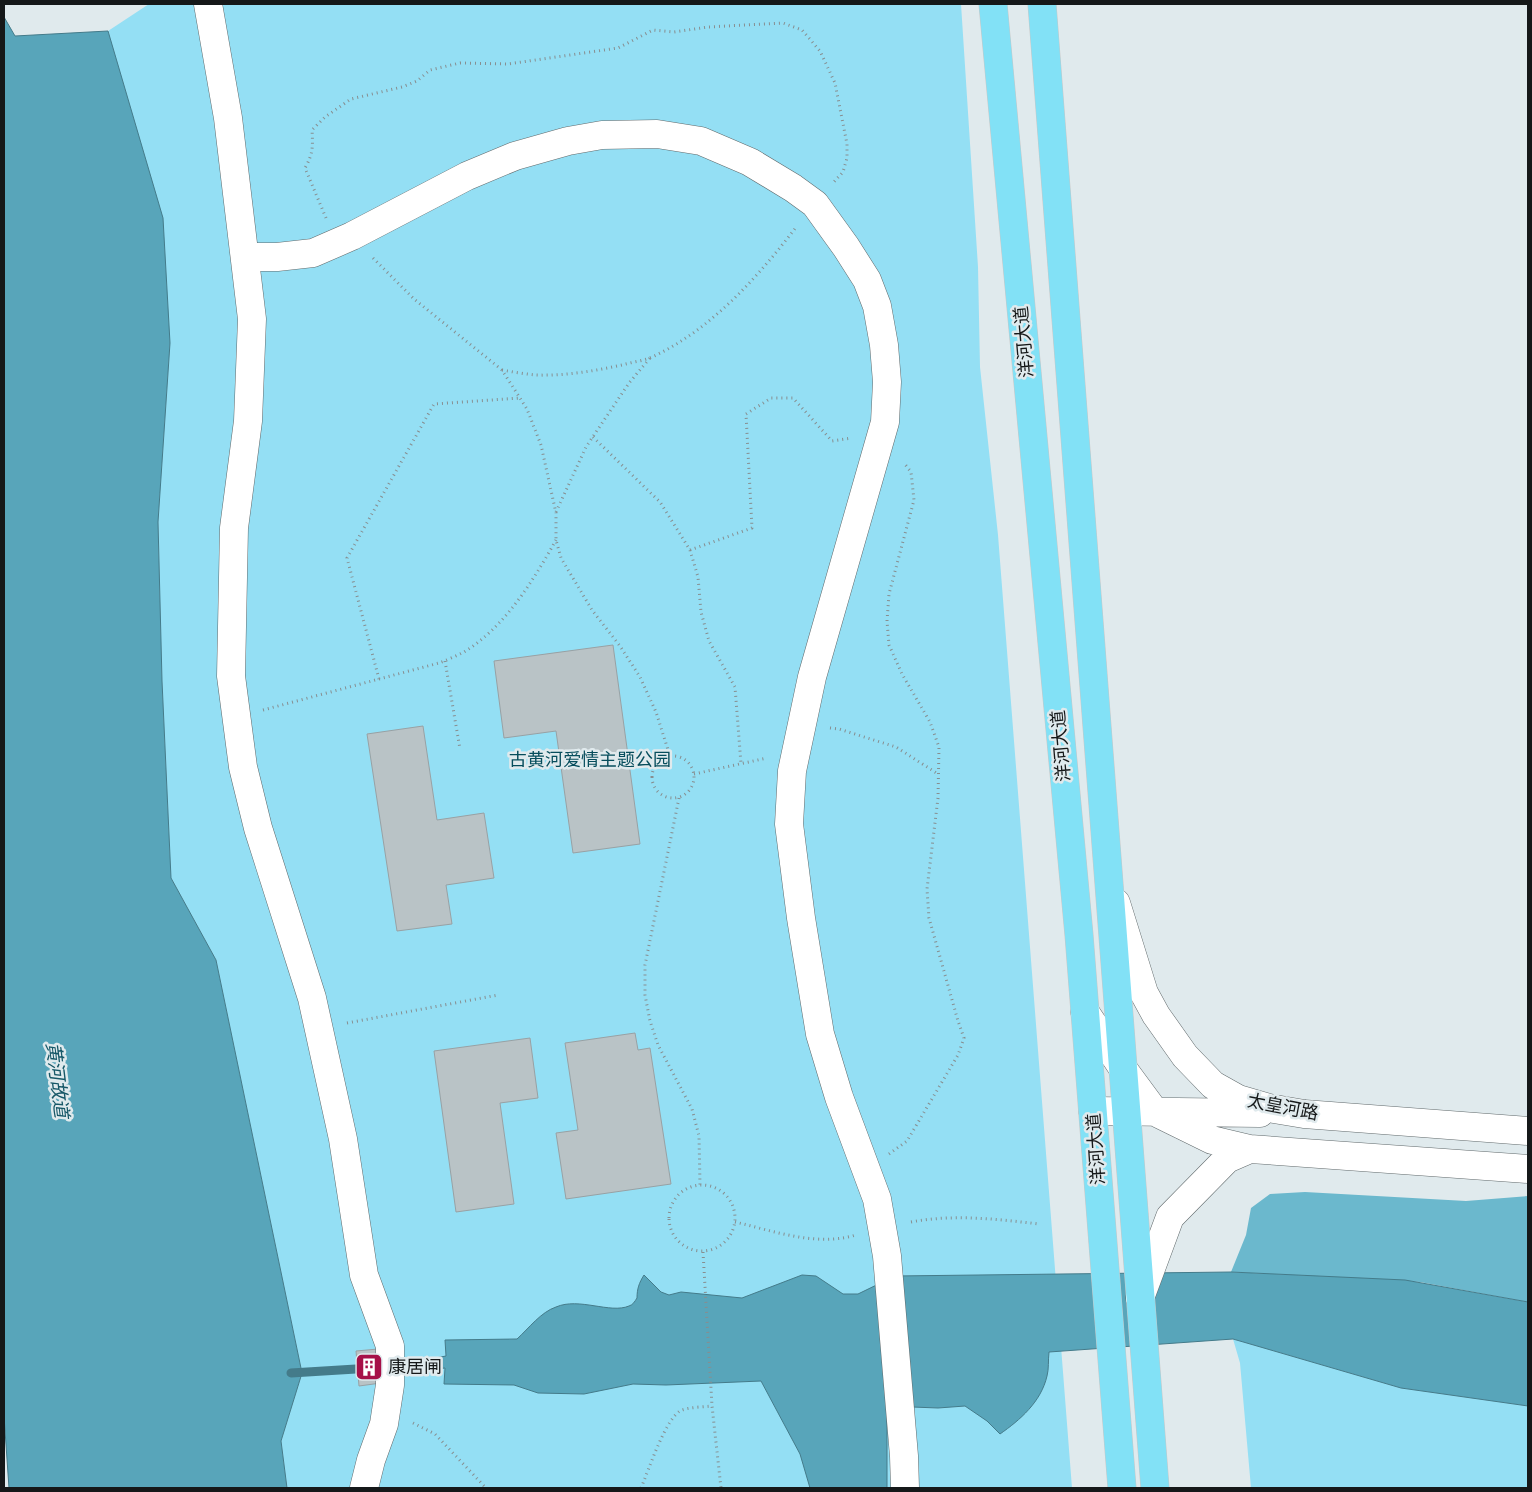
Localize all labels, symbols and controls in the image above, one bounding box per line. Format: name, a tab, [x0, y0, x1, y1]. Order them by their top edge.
street label: 洋河大道	[1010, 305, 1038, 379]
street label: 洋河大道	[1047, 709, 1075, 783]
park label: 古黄河爱情主题公园	[509, 749, 671, 771]
water label: 黄河故道	[40, 1041, 74, 1122]
street label: 太皇河路	[1246, 1089, 1320, 1125]
street label: 洋河大道	[1083, 1112, 1109, 1186]
building icon: 康居闸	[354, 1352, 384, 1382]
place label: 康居闸	[388, 1356, 442, 1378]

